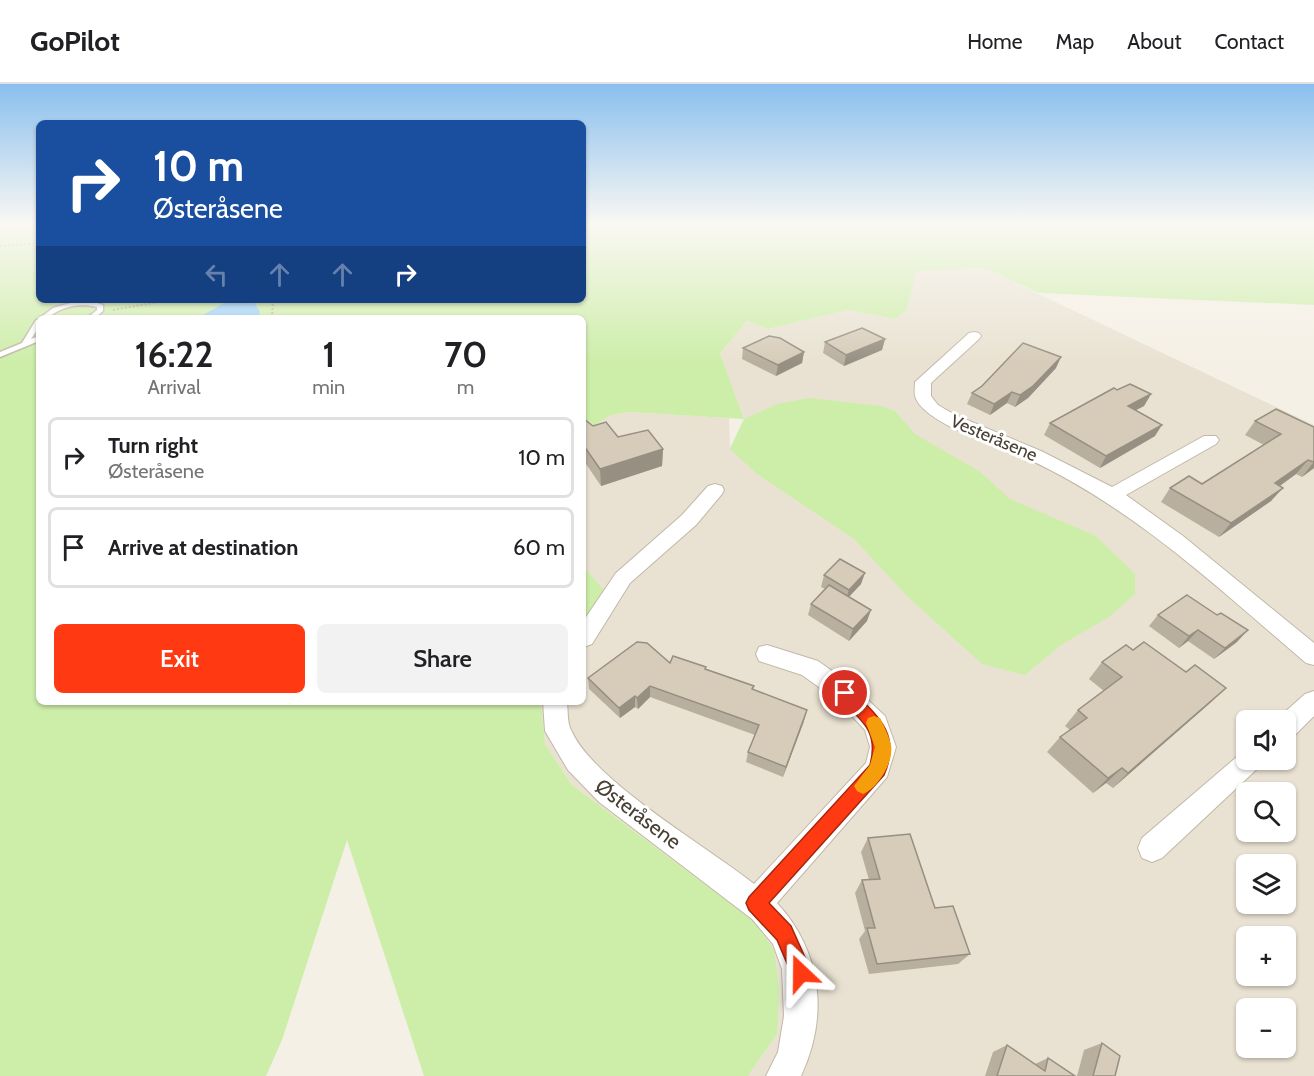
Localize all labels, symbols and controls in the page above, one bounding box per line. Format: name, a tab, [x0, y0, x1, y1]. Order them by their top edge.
text: GoPilot	[30, 24, 120, 58]
text: Home	[967, 29, 1023, 54]
text: Map	[1056, 29, 1094, 54]
text: About	[1127, 29, 1181, 54]
text: Contact	[1214, 29, 1284, 54]
text: 10 m	[153, 140, 244, 192]
icon: right	[54, 144, 132, 222]
text: Østeråsene	[153, 192, 283, 225]
icon: left	[200, 258, 233, 291]
icon: ahead	[263, 258, 296, 291]
icon: ahead	[326, 258, 359, 291]
icon: right	[389, 258, 422, 291]
text: 16:22	[135, 332, 214, 376]
text: 1	[322, 332, 335, 376]
text: 70	[444, 332, 487, 376]
text: Arrival	[148, 375, 201, 399]
text: min	[312, 375, 345, 399]
text: m	[457, 375, 474, 399]
street label: Vesteråsene	[947, 410, 1041, 466]
text: Turn right	[108, 432, 198, 459]
icon: right	[57, 441, 90, 474]
text: 10 m	[518, 444, 565, 471]
text: Østeråsene	[108, 459, 204, 483]
icon: arrive	[57, 531, 90, 564]
text: Arrive at destination	[108, 534, 298, 561]
text: 60 m	[513, 534, 565, 561]
button: Exit	[54, 624, 305, 693]
button: Share	[317, 624, 568, 693]
pin	[819, 667, 870, 718]
icon: arrive	[828, 676, 861, 709]
map controls	[1236, 710, 1296, 1058]
button: sound	[1236, 710, 1296, 770]
street label: Østeråsene	[590, 773, 686, 854]
button: search	[1236, 782, 1296, 842]
button: layers	[1236, 854, 1296, 914]
button: +	[1236, 926, 1296, 986]
position arrow	[769, 941, 833, 1005]
button: −	[1236, 998, 1296, 1058]

